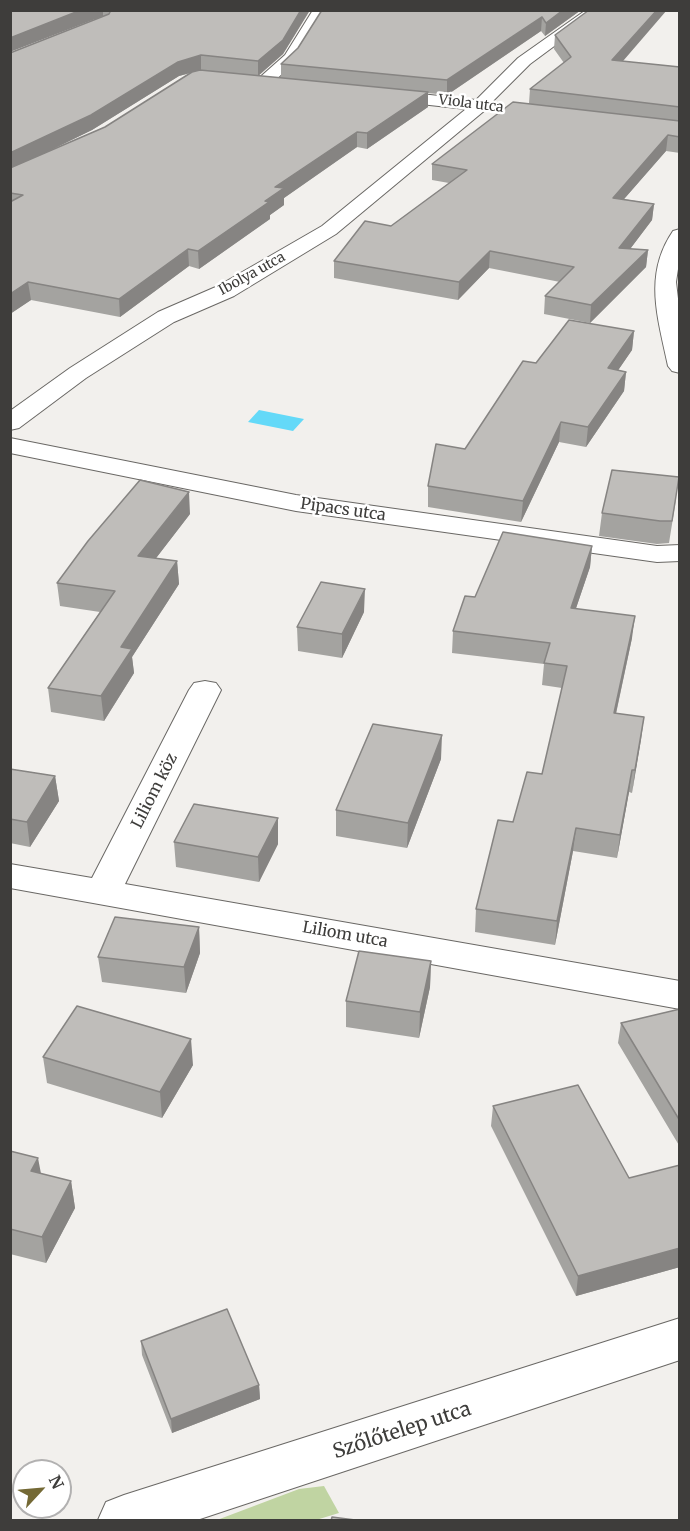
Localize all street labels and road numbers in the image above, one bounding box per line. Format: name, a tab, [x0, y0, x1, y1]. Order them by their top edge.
street label: Viola utca	[438, 92, 504, 116]
street label: Ibolya utca	[216, 249, 288, 299]
street label: Pipacs utca	[299, 495, 387, 525]
street label: Liliom köz	[128, 750, 182, 832]
street label: Liliom utca	[301, 918, 389, 952]
street label: Szőlőtelep utca	[330, 1397, 474, 1465]

